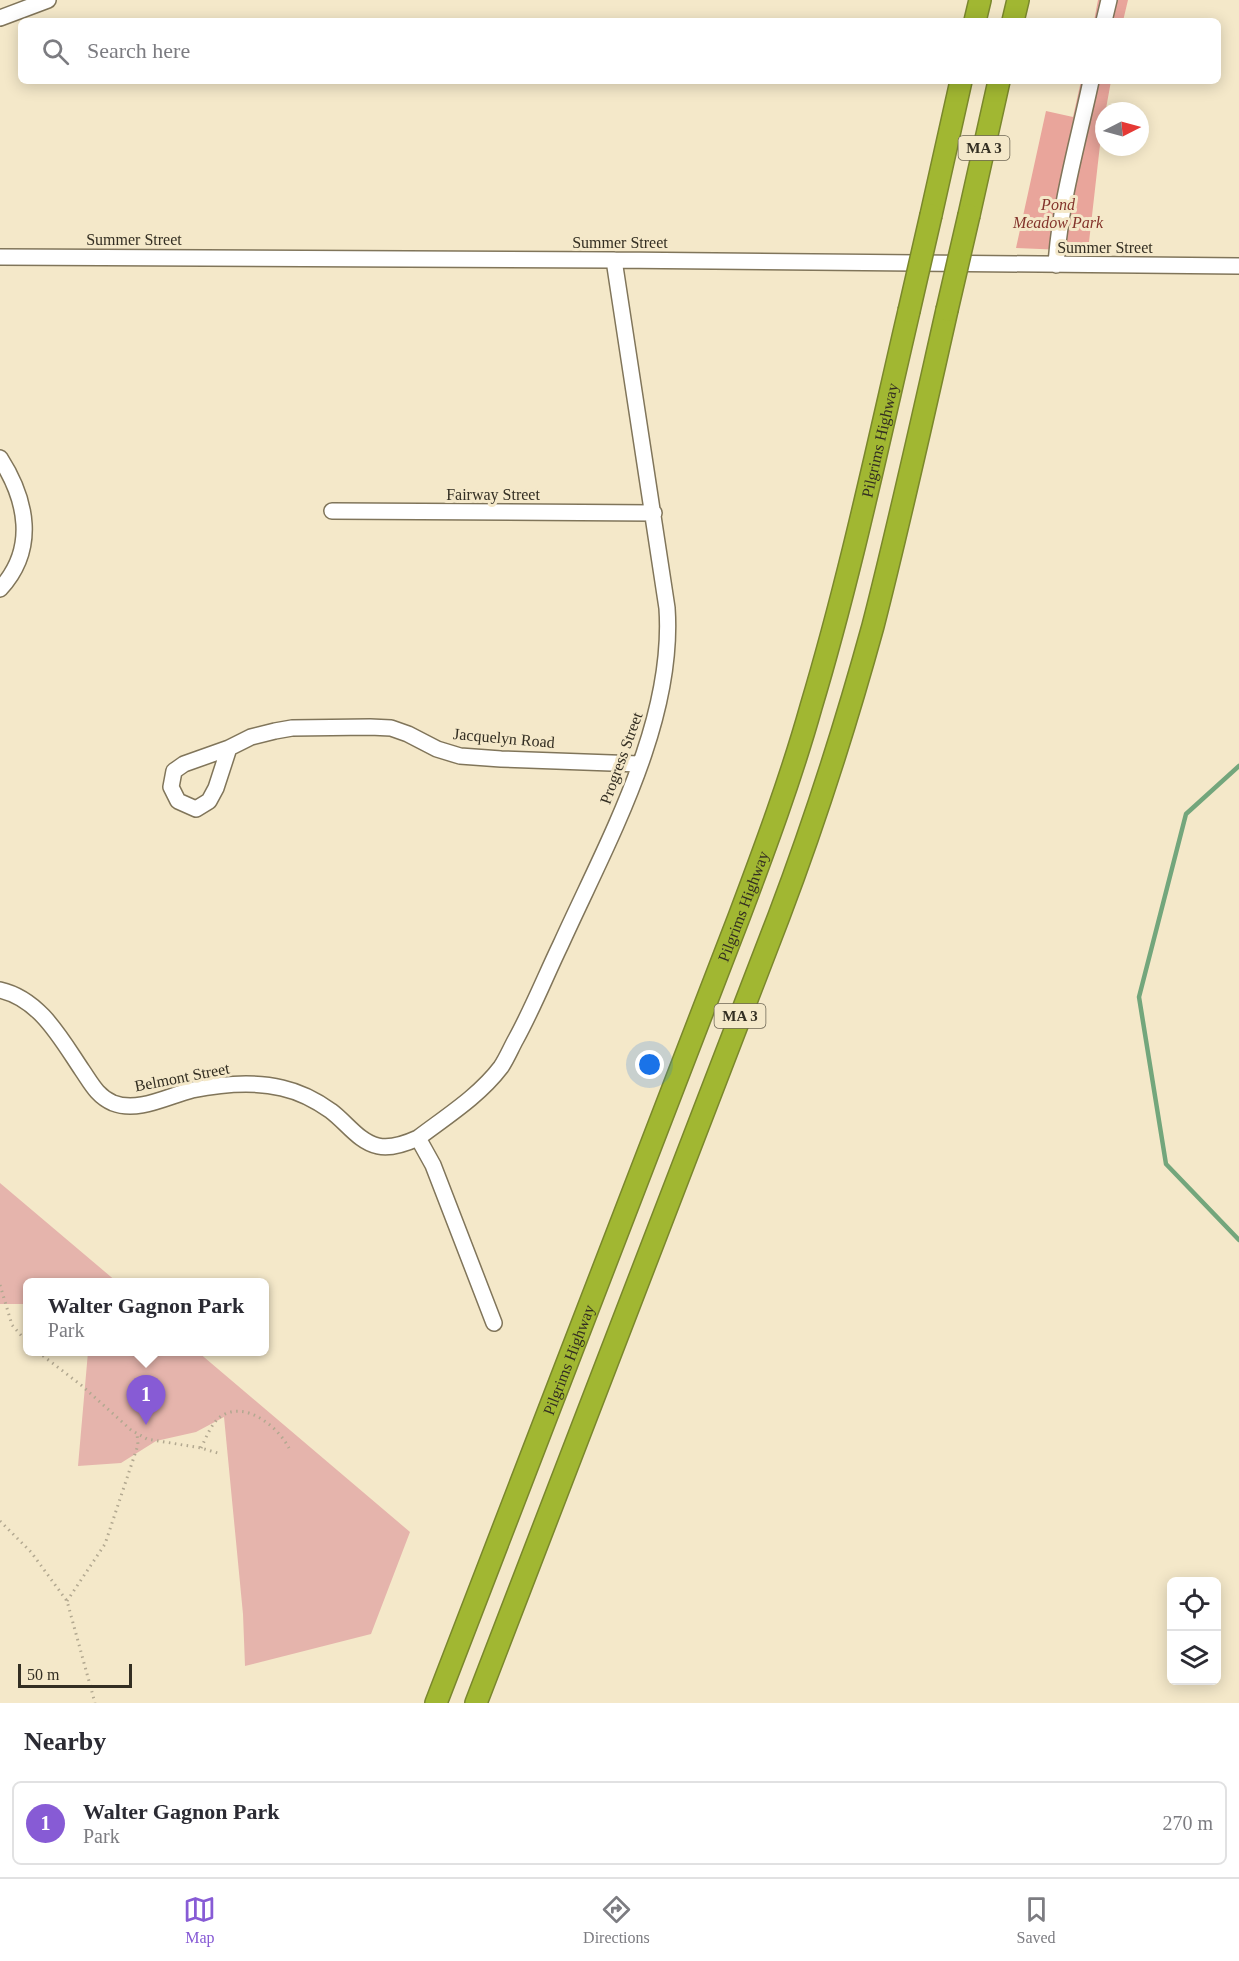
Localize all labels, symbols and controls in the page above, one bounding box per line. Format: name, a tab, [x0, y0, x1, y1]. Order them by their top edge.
search box	[18, 18, 1221, 84]
icon: search	[39, 35, 72, 68]
text: Search here	[87, 38, 190, 63]
north arrow	[1095, 102, 1149, 156]
road number: MA 3	[958, 136, 1010, 160]
park label: Pond Meadow Park	[1012, 196, 1104, 231]
street label: Summer Street	[86, 231, 182, 248]
street label: Summer Street	[572, 234, 668, 251]
street label: Summer Street	[1057, 239, 1153, 256]
street label: Pilgrims Highway	[858, 381, 902, 499]
street label: Fairway Street	[446, 486, 540, 504]
street label: Progress Street	[597, 709, 647, 807]
street label: Jacquelyn Road	[452, 725, 555, 752]
street label: Pilgrims Highway	[714, 848, 772, 964]
road number: MA 3	[714, 1004, 766, 1028]
your location	[635, 1050, 664, 1079]
street label: Belmont Street	[133, 1059, 231, 1095]
popup	[23, 1278, 269, 1356]
text: Walter Gagnon Park	[48, 1293, 244, 1318]
street label: Pilgrims Highway	[539, 1302, 598, 1417]
text: Park	[48, 1319, 84, 1341]
pin: 1	[126, 1376, 166, 1425]
map controls	[1167, 1577, 1221, 1685]
button: locate	[1167, 1577, 1221, 1631]
button: layers	[1167, 1631, 1221, 1685]
scale bar	[18, 1661, 132, 1688]
text: 50 m	[27, 1666, 59, 1683]
text: Nearby	[24, 1727, 106, 1756]
text: Walter Gagnon Park	[83, 1799, 279, 1824]
text: 1	[41, 1812, 51, 1834]
text: 270 m	[1162, 1812, 1213, 1834]
text: Park	[83, 1825, 120, 1847]
tab: Map	[183, 1893, 216, 1947]
tab: Directions	[583, 1893, 650, 1947]
tab: Saved	[1016, 1893, 1056, 1947]

